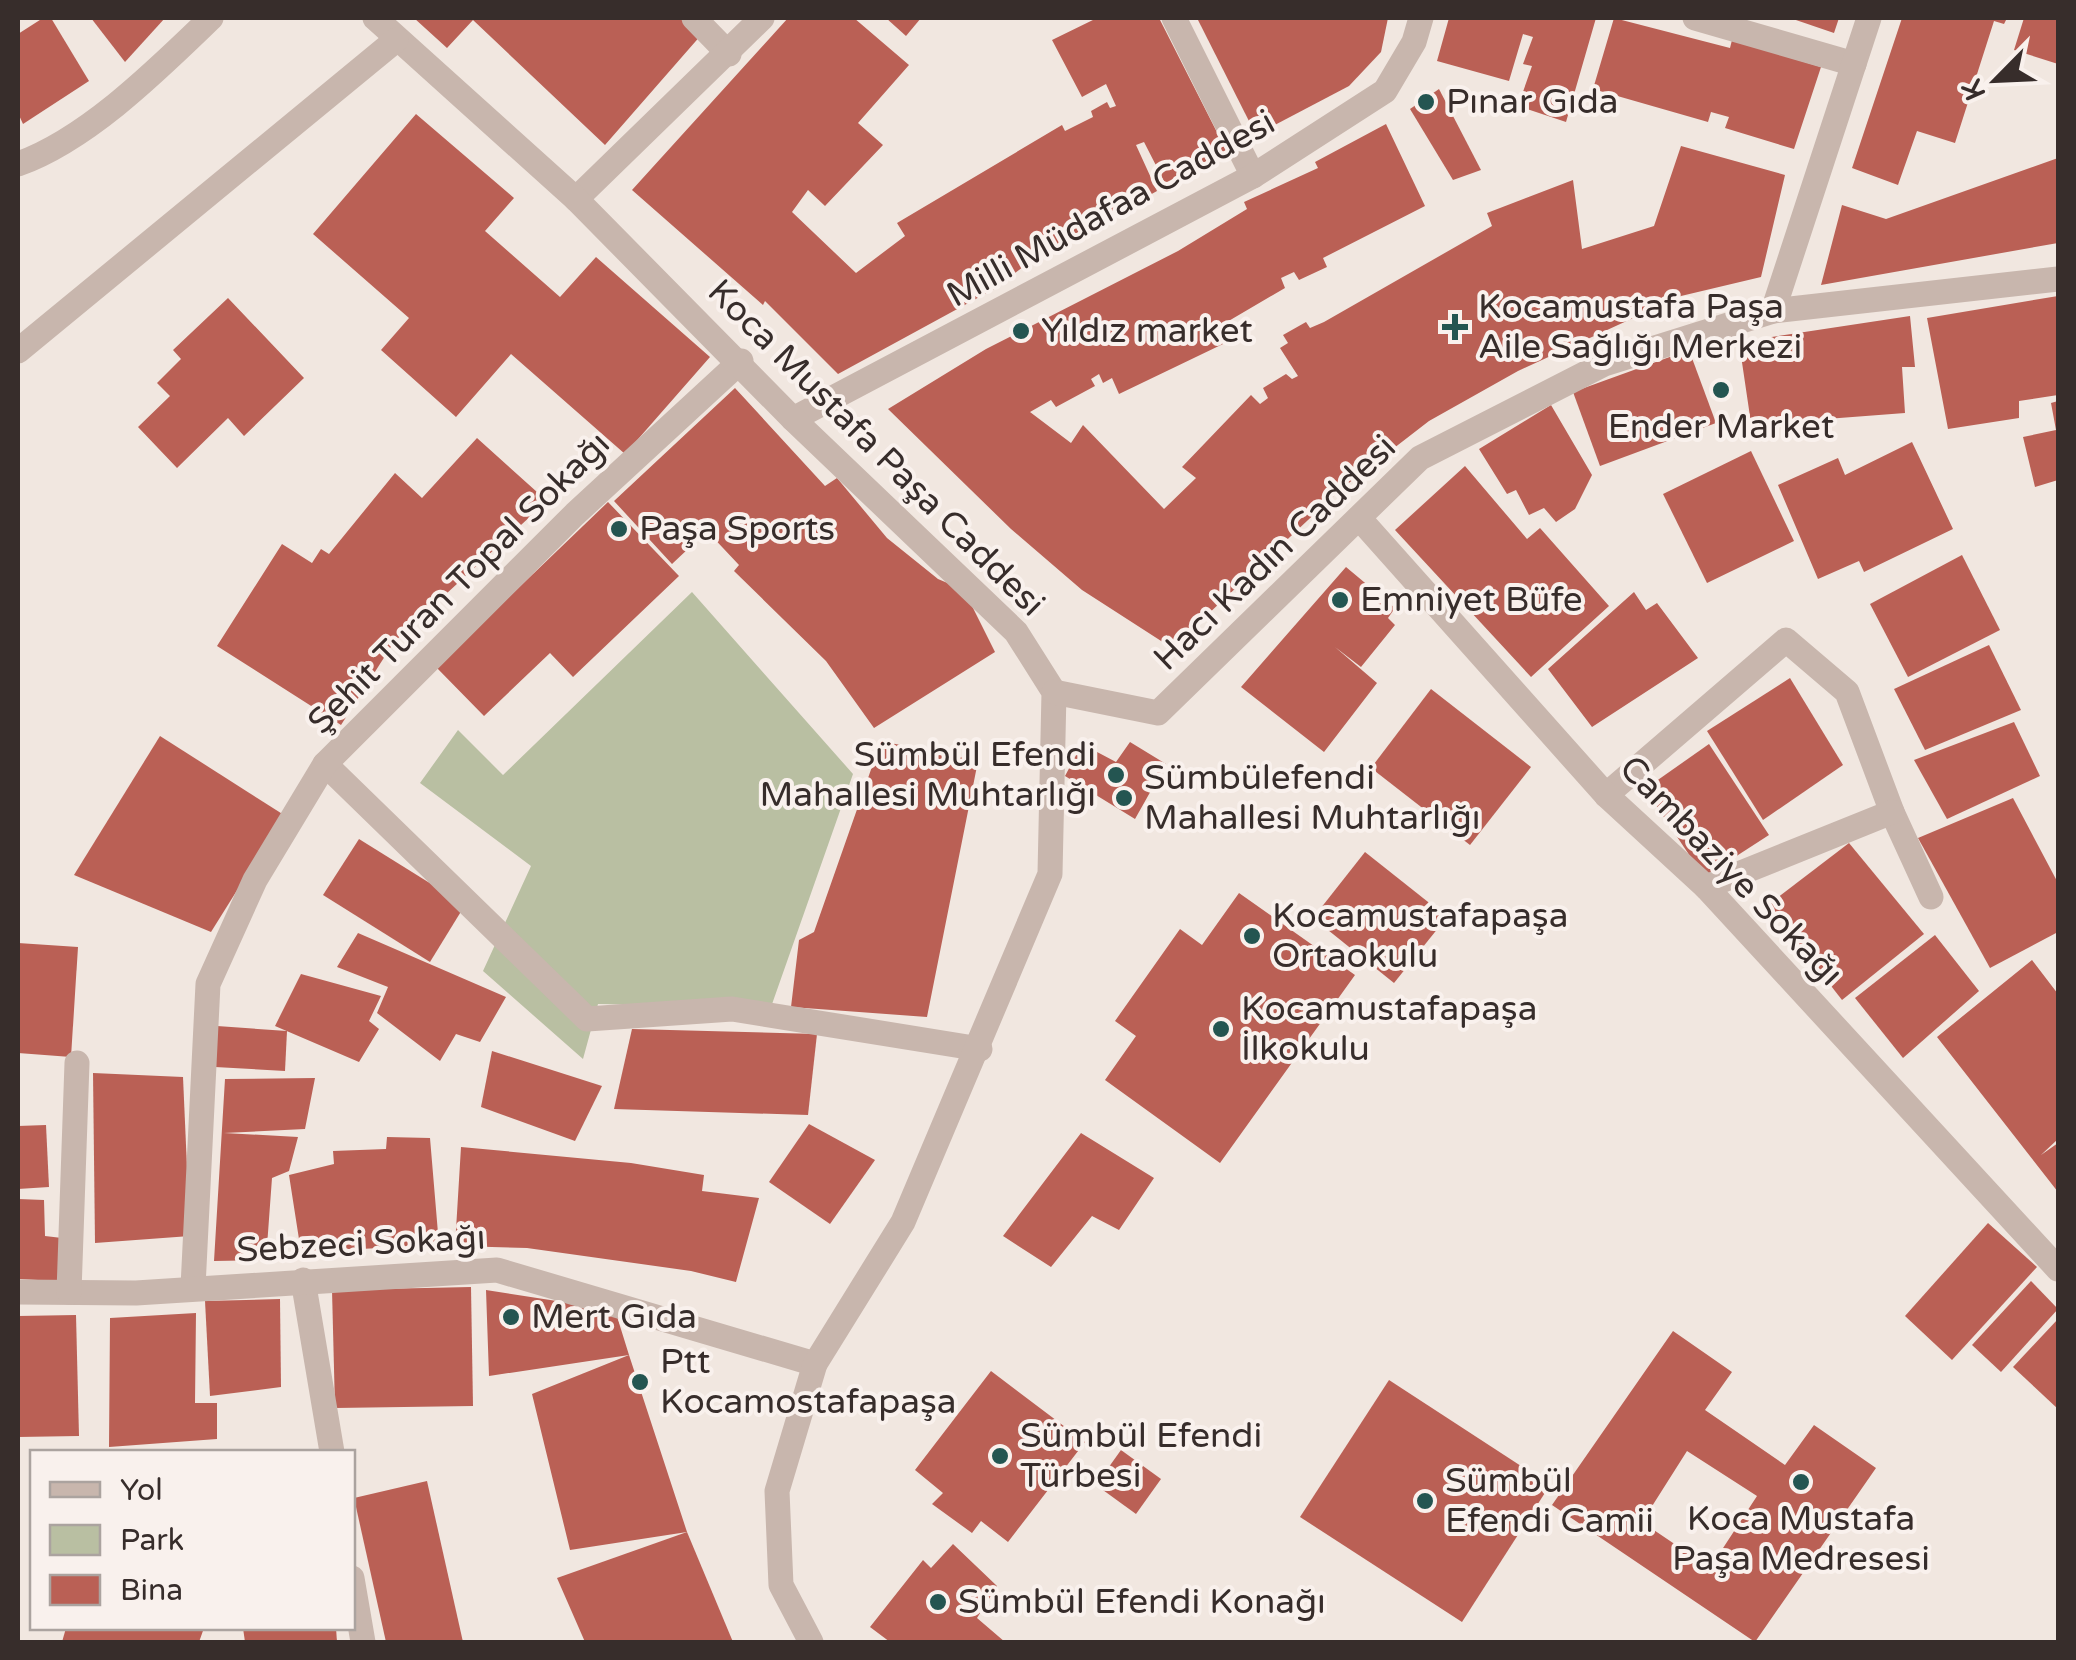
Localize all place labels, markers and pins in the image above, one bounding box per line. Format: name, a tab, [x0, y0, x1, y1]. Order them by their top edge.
place label: Pınar Gıda	[1446, 81, 1618, 123]
marker: Pınar Gıda	[1415, 91, 1437, 113]
place label: Kocamustafa Paşa Aile Sağlığı Merkezi	[1478, 286, 1802, 368]
place label: Yıldız market	[1041, 310, 1253, 352]
marker: Kocamustafa Paşa Aile Sağlığı Merkezi	[1442, 314, 1468, 340]
marker: Yıldız market	[1010, 320, 1032, 342]
marker: Ender Market	[1710, 379, 1732, 401]
place label: Ender Market	[1608, 406, 1834, 448]
place label: Paşa Sports	[639, 508, 835, 550]
marker: Paşa Sports	[608, 518, 630, 540]
place label: Emniyet Büfe	[1360, 579, 1583, 621]
marker: Emniyet Büfe	[1329, 589, 1351, 611]
place label: Sümbül Efendi Mahallesi Muhtarlığı	[759, 734, 1096, 816]
place label: Sümbülefendi Mahallesi Muhtarlığı	[1144, 757, 1481, 839]
marker: Sümbül Efendi Mahallesi Muhtarlığı	[1105, 764, 1127, 786]
marker: Sümbülefendi Mahallesi Muhtarlığı	[1113, 787, 1135, 809]
place label: Kocamustafapaşa Ortaokulu	[1272, 895, 1568, 977]
marker: Kocamustafapaşa Ortaokulu	[1241, 925, 1263, 947]
place label: Kocamustafapaşa İlkokulu	[1241, 988, 1537, 1070]
marker: Kocamustafapaşa İlkokulu	[1210, 1018, 1232, 1040]
place label: Mert Gıda	[531, 1296, 697, 1338]
marker: Mert Gıda	[500, 1306, 522, 1328]
place label: Ptt Kocamostafapaşa	[660, 1341, 956, 1423]
marker: Ptt Kocamostafapaşa	[629, 1371, 651, 1393]
place label: Sümbül Efendi Türbesi	[1020, 1415, 1262, 1497]
marker: Sümbül Efendi Türbesi	[989, 1445, 1011, 1467]
place label: Sümbül Efendi Camii	[1445, 1460, 1654, 1542]
marker: Koca Mustafa Paşa Medresesi	[1790, 1471, 1812, 1493]
marker: Sümbül Efendi Camii	[1414, 1490, 1436, 1512]
place label: Koca Mustafa Paşa Medresesi	[1672, 1498, 1930, 1580]
place label: Sümbül Efendi Konağı	[958, 1581, 1326, 1623]
marker: Sümbül Efendi Konağı	[927, 1591, 949, 1613]

